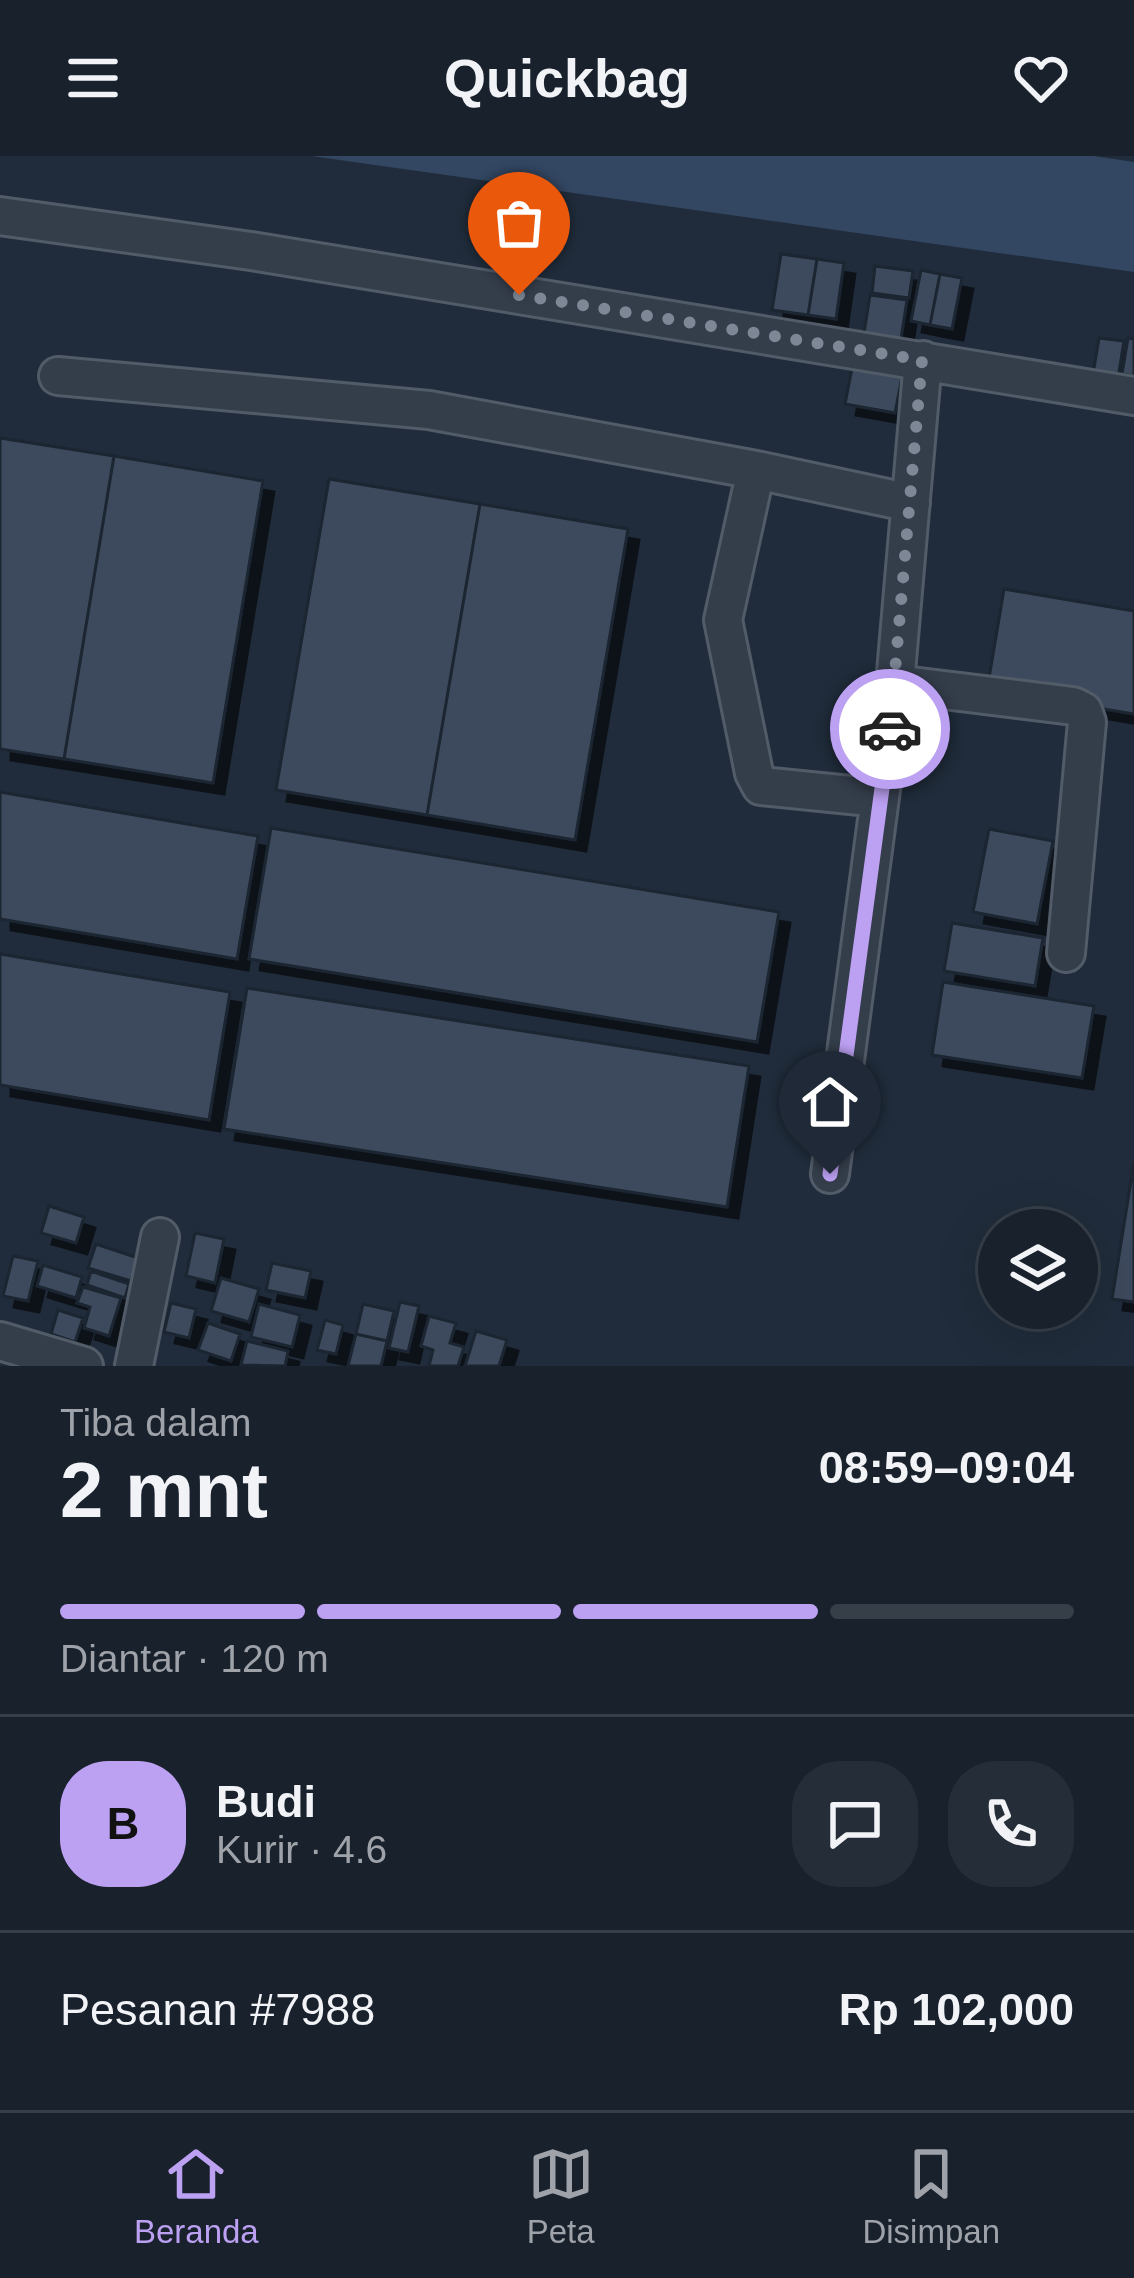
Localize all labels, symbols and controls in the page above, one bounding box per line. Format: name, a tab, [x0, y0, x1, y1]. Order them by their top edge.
icon: menu	[60, 45, 126, 111]
icon: heart	[1008, 45, 1074, 111]
text: Quickbag	[444, 48, 690, 108]
pin	[468, 172, 570, 295]
icon: bag	[486, 190, 552, 256]
courier	[830, 669, 950, 789]
icon: car	[857, 696, 923, 762]
pin	[779, 1051, 881, 1174]
icon: home	[797, 1069, 863, 1135]
map controls	[978, 1209, 1098, 1329]
button: layers	[978, 1209, 1098, 1329]
text: Tiba dalam	[60, 1401, 251, 1444]
text: 08:59–09:04	[819, 1442, 1074, 1493]
text: 2 mnt	[60, 1446, 268, 1534]
text: Diantar · 120 m	[60, 1637, 329, 1680]
button: chat	[792, 1761, 918, 1887]
button: phone	[948, 1761, 1074, 1887]
text: Budi	[216, 1776, 316, 1827]
text: B	[107, 1798, 139, 1849]
text: Kurir · 4.6	[216, 1828, 387, 1871]
text: Pesanan #7988	[60, 1984, 375, 2035]
text: Rp 102,000	[839, 1984, 1074, 2035]
tab: Beranda	[134, 2141, 259, 2251]
tab: Peta	[527, 2141, 595, 2251]
tab: Disimpan	[862, 2141, 1000, 2251]

